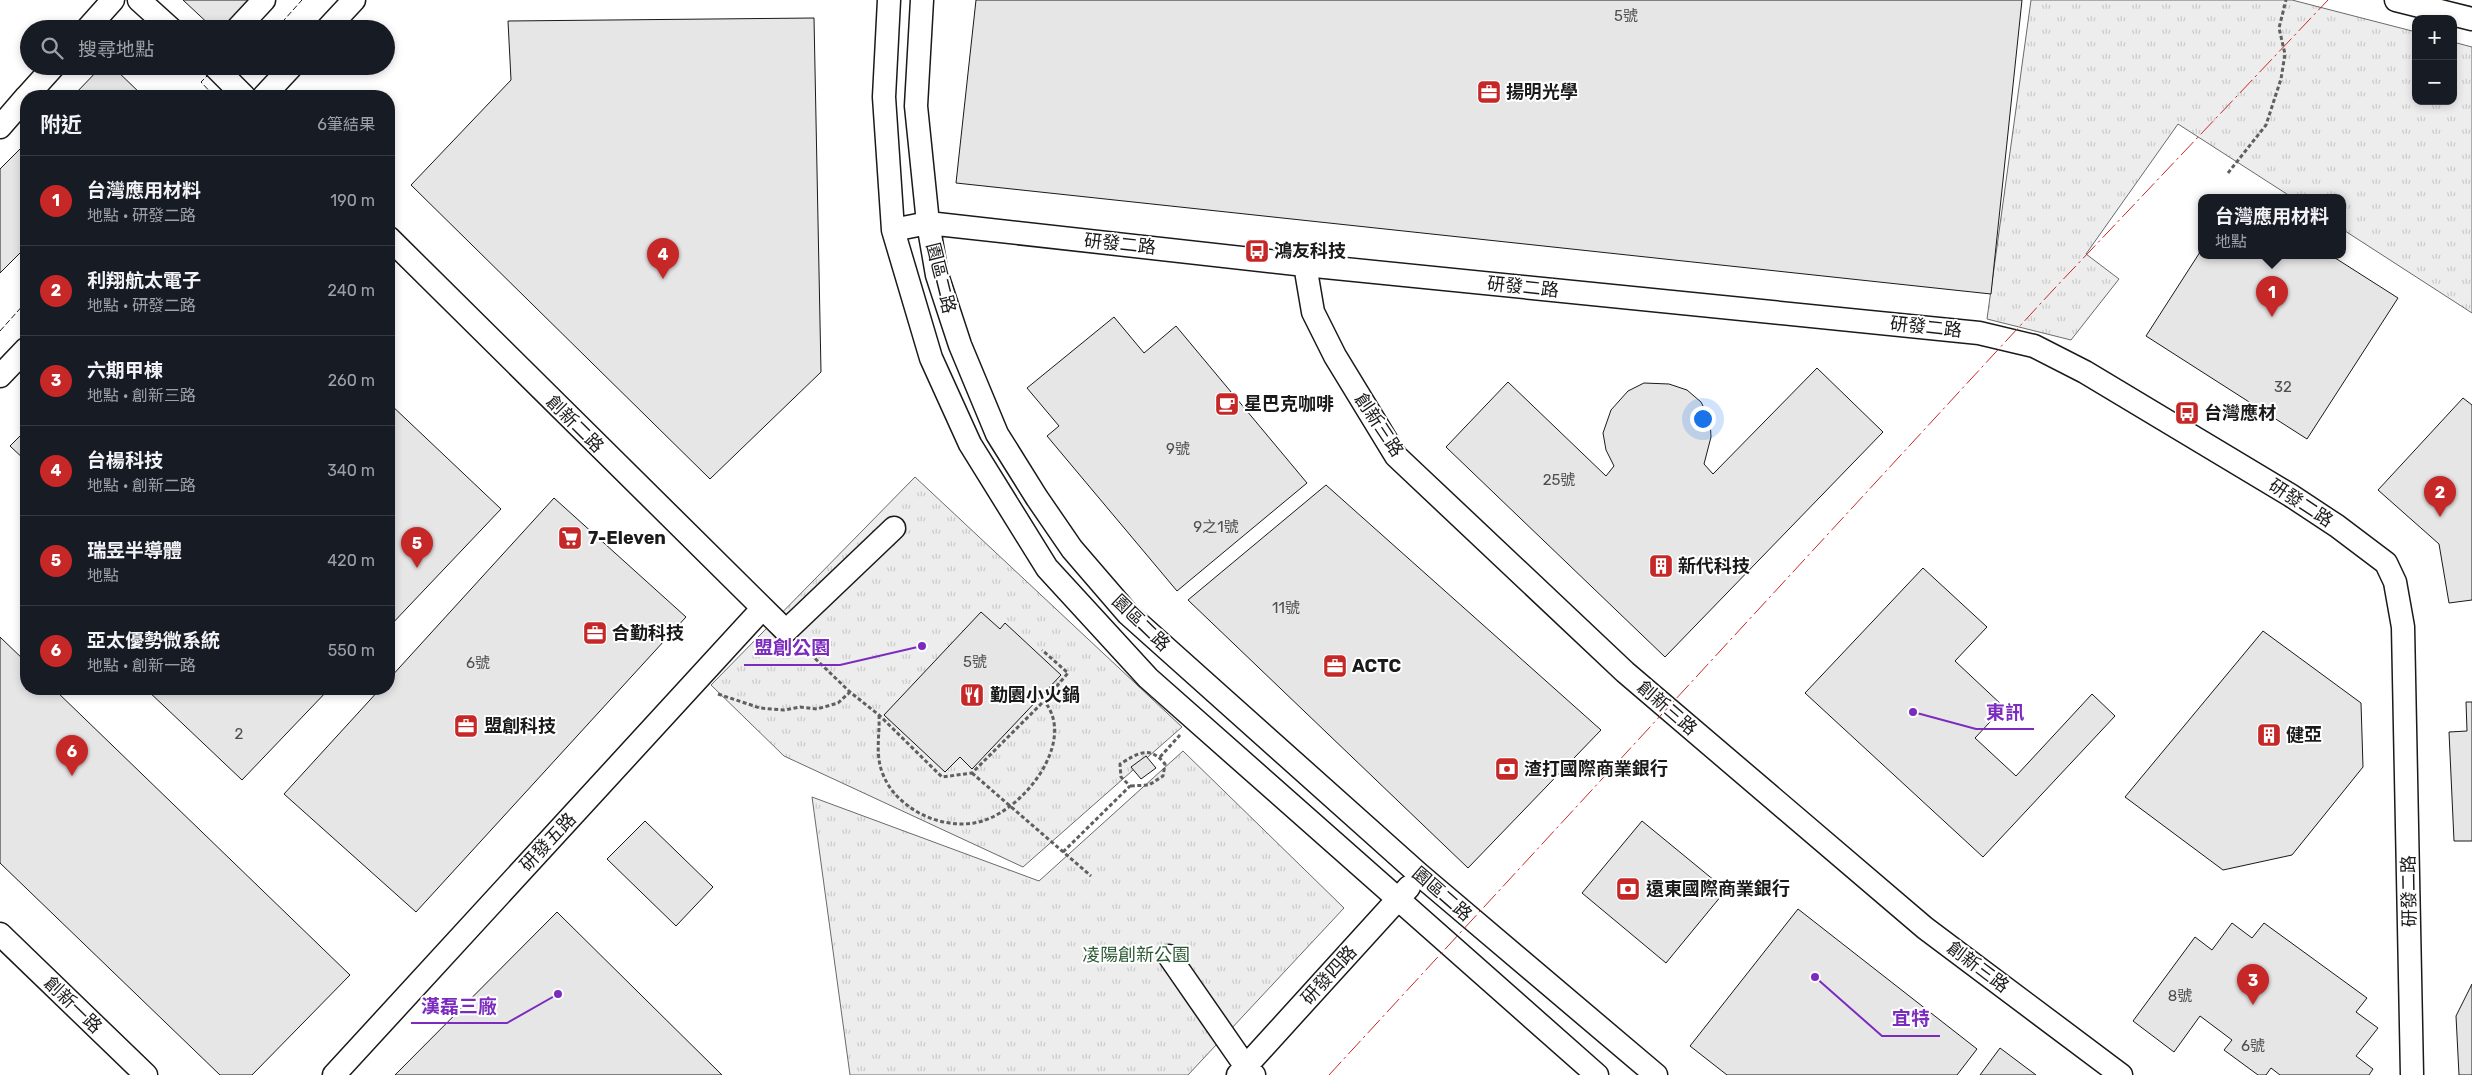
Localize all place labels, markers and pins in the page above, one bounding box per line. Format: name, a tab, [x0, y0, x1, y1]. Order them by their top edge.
office icon: 揚明光學	[1476, 79, 1502, 105]
place label: 揚明光學	[1506, 81, 1578, 103]
pin: 4	[647, 238, 679, 279]
bus stop icon: 鴻友科技	[1244, 238, 1270, 264]
place label: 鴻友科技	[1274, 240, 1346, 262]
pin: 1	[2256, 276, 2288, 317]
cafe icon: 星巴克咖啡	[1214, 391, 1240, 417]
place label: 星巴克咖啡	[1244, 393, 1334, 415]
bus stop icon: 台灣應材	[2174, 400, 2200, 426]
place label: 台灣應材	[2204, 402, 2276, 424]
pin: 2	[2424, 476, 2456, 517]
supermarket icon: 7-Eleven	[557, 525, 583, 551]
pin: 5	[401, 527, 433, 568]
place label: 7-Eleven	[588, 527, 666, 549]
building icon: 新代科技	[1648, 553, 1674, 579]
place label: 新代科技	[1678, 555, 1750, 577]
office icon: 合勤科技	[582, 620, 608, 646]
place label: 合勤科技	[612, 622, 684, 644]
callout: 盟創公園	[744, 631, 840, 665]
office icon: ACTC	[1322, 653, 1348, 679]
place label: ACTC	[1352, 655, 1401, 677]
restaurant icon: 勤園小火鍋	[959, 682, 985, 708]
place label: 勤園小火鍋	[990, 684, 1080, 706]
callout: 東訊	[1976, 695, 2034, 729]
office icon: 盟創科技	[453, 713, 479, 739]
place label: 盟創科技	[484, 715, 556, 737]
building icon: 健亞	[2256, 722, 2282, 748]
place label: 健亞	[2286, 724, 2322, 746]
pin: 6	[56, 735, 88, 776]
bank icon: 渣打國際商業銀行	[1494, 756, 1520, 782]
place label: 渣打國際商業銀行	[1524, 758, 1668, 780]
bank icon: 遠東國際商業銀行	[1615, 876, 1641, 902]
place label: 遠東國際商業銀行	[1646, 878, 1790, 900]
pin: 3	[2237, 964, 2269, 1005]
callout: 漢磊三廠	[411, 989, 507, 1023]
callout: 宜特	[1882, 1002, 1940, 1036]

